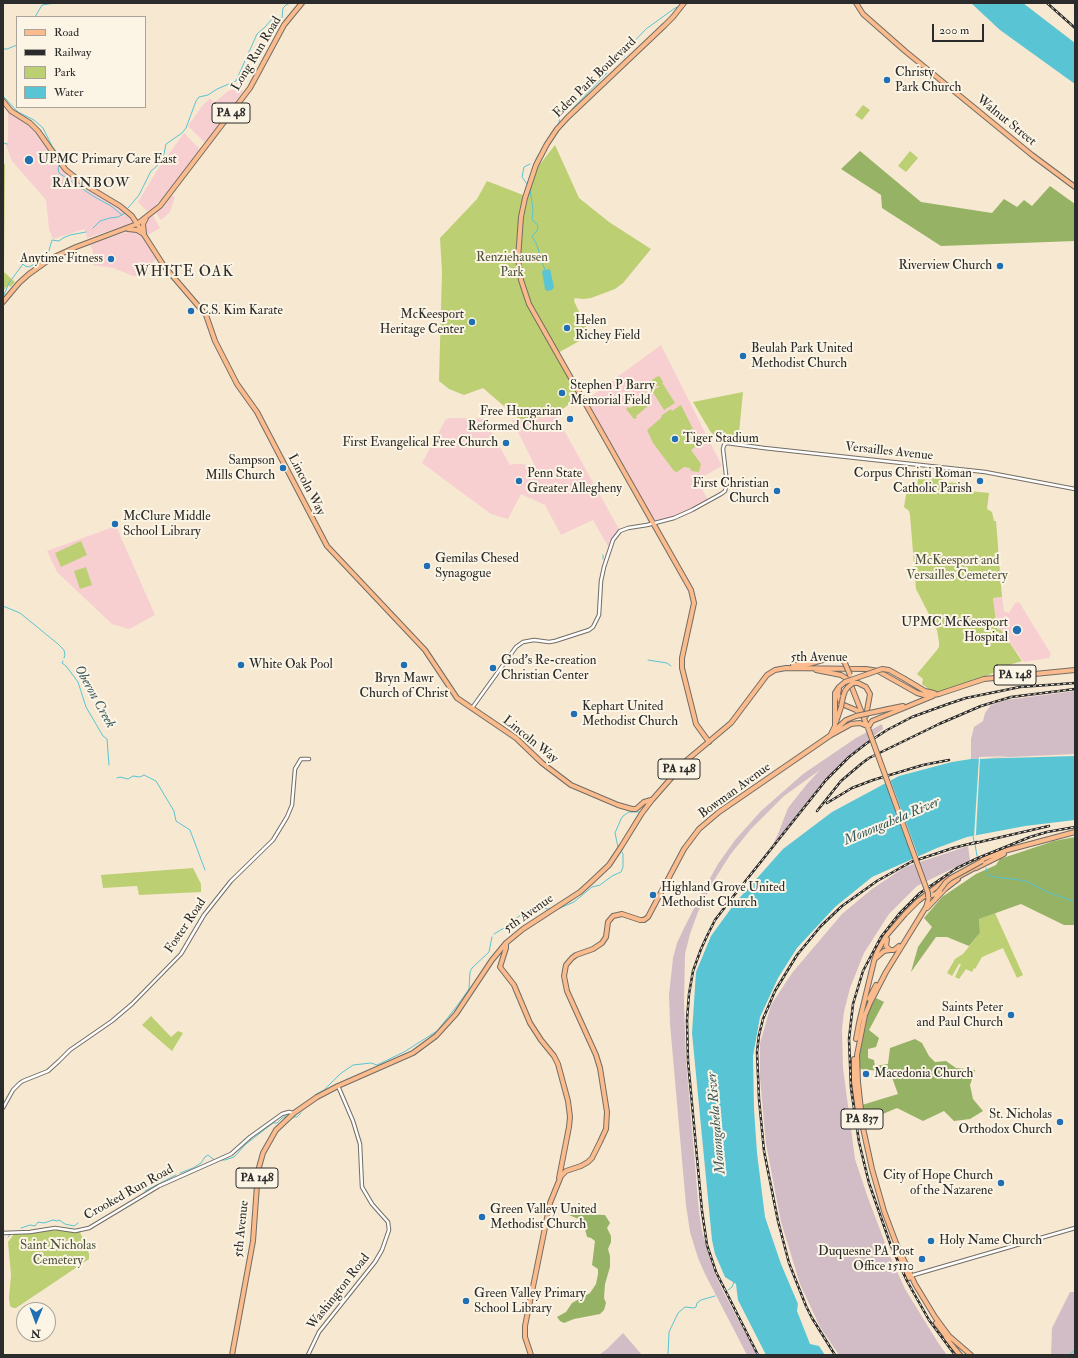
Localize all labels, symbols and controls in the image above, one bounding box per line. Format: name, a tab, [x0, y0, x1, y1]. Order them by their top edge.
street label: Long Run Road	[229, 14, 285, 94]
legend	[16, 16, 146, 108]
scale bar	[934, 16, 986, 42]
text: 200 m	[939, 23, 969, 38]
text: Road	[54, 25, 79, 40]
street label: Eden Park Boulevard	[550, 34, 640, 122]
text: Railway	[54, 45, 91, 60]
text: Park	[54, 65, 76, 80]
place label: Christy Park Church	[895, 65, 961, 96]
marker: Christy Park Church	[882, 75, 892, 85]
text: Water	[54, 85, 83, 100]
street label: Walnut Street	[973, 92, 1039, 150]
road number: PA 48	[212, 103, 250, 123]
place label: UPMC Primary Care East	[38, 152, 177, 168]
marker: UPMC Primary Care East	[23, 154, 35, 166]
district label: RAINBOW	[52, 176, 130, 192]
park label: Renziehausen Park	[476, 250, 548, 281]
place label: Anytime Fitness	[20, 251, 103, 267]
marker: Anytime Fitness	[106, 254, 116, 264]
place label: Riverview Church	[898, 258, 992, 274]
marker: Riverview Church	[995, 261, 1005, 271]
district label: WHITE OAK	[134, 264, 234, 282]
place label: C.S. Kim Karate	[199, 303, 283, 319]
marker: C.S. Kim Karate	[186, 306, 196, 316]
place label: McKeesport Heritage Center	[380, 307, 464, 338]
place label: Helen Richey Field	[575, 313, 640, 344]
marker: McKeesport Heritage Center	[467, 317, 477, 327]
marker: Helen Richey Field	[562, 323, 572, 333]
place label: Beulah Park United Methodist Church	[751, 341, 853, 372]
marker: Beulah Park United Methodist Church	[738, 351, 748, 361]
place label: Stephen P Barry Memorial Field	[570, 378, 655, 409]
marker: Stephen P Barry Memorial Field	[557, 388, 567, 398]
place label: Free Hungarian Reformed Church	[468, 404, 562, 435]
marker: Free Hungarian Reformed Church	[565, 414, 575, 424]
place label: Tiger Stadium	[683, 431, 759, 447]
marker: Tiger Stadium	[670, 434, 680, 444]
place label: First Evangelical Free Church	[342, 435, 498, 451]
marker: First Evangelical Free Church	[501, 438, 511, 448]
street label: Versailles Avenue	[844, 440, 934, 464]
street label: Lincoln Way	[284, 452, 328, 518]
place label: Sampson Mills Church	[205, 453, 275, 484]
marker: Sampson Mills Church	[278, 463, 288, 473]
place label: Penn State Greater Allegheny	[527, 466, 622, 497]
place label: Corpus Christi Roman Catholic Parish	[854, 466, 972, 497]
marker: Penn State Greater Allegheny	[514, 476, 524, 486]
place label: First Christian Church	[692, 476, 769, 507]
marker: Corpus Christi Roman Catholic Parish	[975, 476, 985, 486]
marker: First Christian Church	[772, 486, 782, 496]
place label: McClure Middle School Library	[123, 509, 211, 540]
marker: McClure Middle School Library	[110, 519, 120, 529]
place label: Gemilas Chesed Synagogue	[435, 551, 519, 582]
park label: McKeesport and Versailles Cemetery	[906, 553, 1008, 584]
marker: Gemilas Chesed Synagogue	[422, 561, 432, 571]
place label: UPMC McKeesport Hospital	[901, 615, 1008, 646]
marker: UPMC McKeesport Hospital	[1011, 624, 1023, 636]
street label: 5th Avenue	[790, 650, 848, 666]
place label: God's Re-creation Christian Center	[501, 653, 596, 684]
place label: White Oak Pool	[249, 657, 333, 673]
marker: White Oak Pool	[236, 660, 246, 670]
marker: Bryn Mawr Church of Christ	[399, 660, 409, 670]
water label: Oberon Creek	[70, 663, 118, 731]
marker: God's Re-creation Christian Center	[488, 663, 498, 673]
road number: PA 148	[994, 665, 1036, 685]
place label: Bryn Mawr Church of Christ	[359, 671, 449, 702]
place label: Kephart United Methodist Church	[582, 699, 678, 730]
marker: Kephart United Methodist Church	[569, 709, 579, 719]
street label: Lincoln Way	[499, 713, 561, 767]
road number: PA 148	[658, 759, 700, 779]
street label: Bowman Avenue	[696, 760, 774, 822]
water label: Monongahela River	[842, 794, 942, 850]
place label: Highland Grove United Methodist Church	[661, 880, 785, 911]
marker: Highland Grove United Methodist Church	[648, 890, 658, 900]
street label: 5th Avenue	[501, 891, 557, 937]
street label: Foster Road	[162, 896, 210, 956]
place label: Saints Peter and Paul Church	[917, 1000, 1003, 1031]
marker: Saints Peter and Paul Church	[1006, 1010, 1016, 1020]
place label: Macedonia Church	[874, 1066, 973, 1082]
marker: Macedonia Church	[861, 1069, 871, 1079]
water label: Monongahela River	[704, 1071, 730, 1175]
place label: St. Nicholas Orthodox Church	[958, 1107, 1052, 1138]
road number: PA 837	[841, 1109, 883, 1129]
marker: St. Nicholas Orthodox Church	[1055, 1117, 1065, 1127]
street label: Crooked Run Road	[82, 1162, 176, 1224]
road number: PA 148	[236, 1168, 278, 1188]
place label: City of Hope Church of the Nazarene	[883, 1168, 993, 1199]
marker: City of Hope Church of the Nazarene	[996, 1178, 1006, 1188]
street label: 5th Avenue	[231, 1200, 253, 1258]
place label: Green Valley United Methodist Church	[490, 1202, 597, 1233]
marker: Green Valley United Methodist Church	[477, 1212, 487, 1222]
place label: Holy Name Church	[939, 1233, 1042, 1249]
marker: Holy Name Church	[926, 1236, 936, 1246]
park label: Saint Nicholas Cemetery	[20, 1238, 96, 1269]
place label: Duquesne PA Post Office 15110	[818, 1244, 914, 1275]
street label: Washington Road	[304, 1251, 374, 1333]
marker: Duquesne PA Post Office 15110	[917, 1254, 927, 1264]
place label: Green Valley Primary School Library	[474, 1286, 586, 1317]
marker: Green Valley Primary School Library	[461, 1296, 471, 1306]
north arrow	[16, 1302, 56, 1342]
text: N	[31, 1327, 41, 1340]

